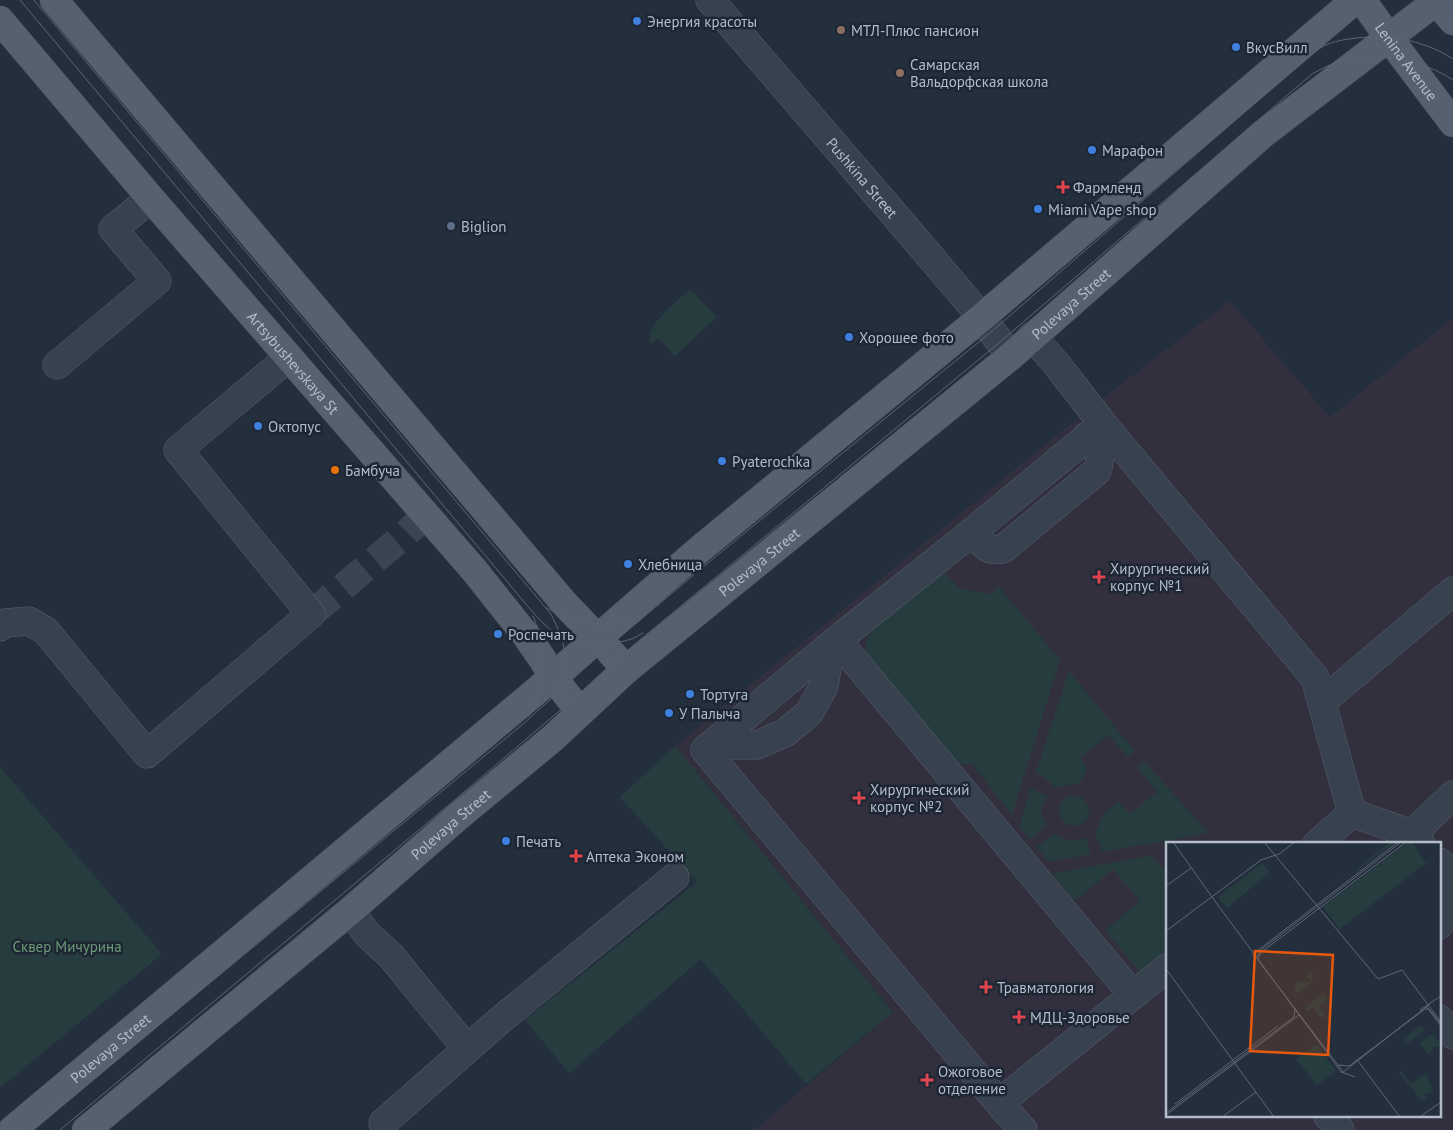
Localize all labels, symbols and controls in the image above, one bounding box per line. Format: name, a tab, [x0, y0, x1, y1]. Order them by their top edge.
place label: Энергия красоты	[647, 12, 757, 31]
marker: Энергия красоты	[631, 15, 643, 27]
street label: Lenina Avenue	[1371, 19, 1442, 104]
place label: МТЛ-Плюс пансион	[851, 21, 979, 40]
marker: МТЛ-Плюс пансион	[835, 24, 847, 36]
place label: ВкусВилл	[1246, 38, 1308, 57]
marker: ВкусВилл	[1230, 41, 1242, 53]
place label: Самарская Вальдорфская школа	[910, 55, 1049, 91]
marker: Самарская Вальдорфская школа	[894, 67, 906, 79]
street label: Pushkina Street	[823, 133, 902, 222]
place label: Марафон	[1102, 141, 1163, 160]
marker: Марафон	[1086, 144, 1098, 156]
place label: Фармленд	[1073, 178, 1141, 197]
marker: Фармленд	[1057, 181, 1069, 193]
place label: Miami Vape shop	[1048, 200, 1157, 219]
marker: Miami Vape shop	[1032, 203, 1044, 215]
place label: Biglion	[461, 217, 506, 236]
marker: Biglion	[445, 220, 457, 232]
street label: Polevaya Street	[1027, 263, 1114, 343]
street label: Artsybushevskaya St	[243, 307, 343, 418]
place label: Хорошее фото	[859, 328, 954, 347]
marker: Хорошее фото	[843, 331, 855, 343]
place label: Октопус	[268, 417, 321, 436]
marker: Октопус	[252, 420, 264, 432]
place label: Pyaterochka	[732, 452, 810, 471]
marker: Pyaterochka	[716, 455, 728, 467]
place label: Бамбуча	[345, 461, 400, 480]
marker: Бамбуча	[329, 464, 341, 476]
street label: Polevaya Street	[714, 523, 803, 600]
place label: Хлебница	[638, 555, 702, 574]
marker: Хлебница	[622, 558, 634, 570]
place label: Хирургический корпус №1	[1110, 559, 1209, 595]
marker: Хирургический корпус №1	[1092, 570, 1106, 584]
place label: Роспечать	[508, 625, 574, 644]
marker: Роспечать	[492, 628, 504, 640]
place label: Тортуга	[700, 685, 748, 704]
marker: Тортуга	[684, 688, 696, 700]
place label: У Палыча	[679, 704, 740, 723]
marker: У Палыча	[663, 707, 675, 719]
place label: Хирургический корпус №2	[870, 780, 969, 816]
street label: Polevaya Street	[407, 784, 494, 863]
marker: Хирургический корпус №2	[852, 791, 866, 805]
place label: Печать	[516, 832, 561, 851]
marker: Печать	[500, 835, 512, 847]
inset map	[1166, 842, 1440, 1118]
place label: Аптека Эконом	[586, 847, 684, 866]
marker: Аптека Эконом	[570, 850, 582, 862]
park label: Сквер Мичурина	[12, 937, 122, 956]
place label: Травматология	[997, 978, 1094, 997]
marker: Травматология	[979, 980, 993, 994]
place label: МДЦ-Здоровье	[1030, 1008, 1130, 1027]
street label: Polevaya Street	[66, 1009, 154, 1087]
marker: МДЦ-Здоровье	[1012, 1010, 1026, 1024]
place label: Ожоговое отделение	[938, 1062, 1006, 1098]
marker: Ожоговое отделение	[920, 1073, 934, 1087]

